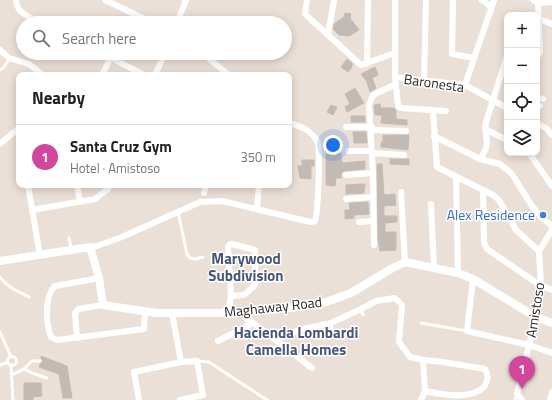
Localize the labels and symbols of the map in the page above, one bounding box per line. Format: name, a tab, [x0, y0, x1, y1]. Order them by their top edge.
street label: Baronesta	[403, 68, 466, 97]
your location	[323, 135, 343, 155]
place label: Alex Residence	[447, 204, 535, 225]
marker: Alex Residence	[538, 210, 548, 220]
district label: Marywood Subdivision	[208, 247, 284, 287]
street label: Amistoso	[520, 281, 549, 339]
street label: Maghaway Road	[223, 291, 323, 322]
district label: Hacienda Lombardi Camella Homes	[234, 321, 358, 361]
pin: 1	[509, 356, 535, 389]

